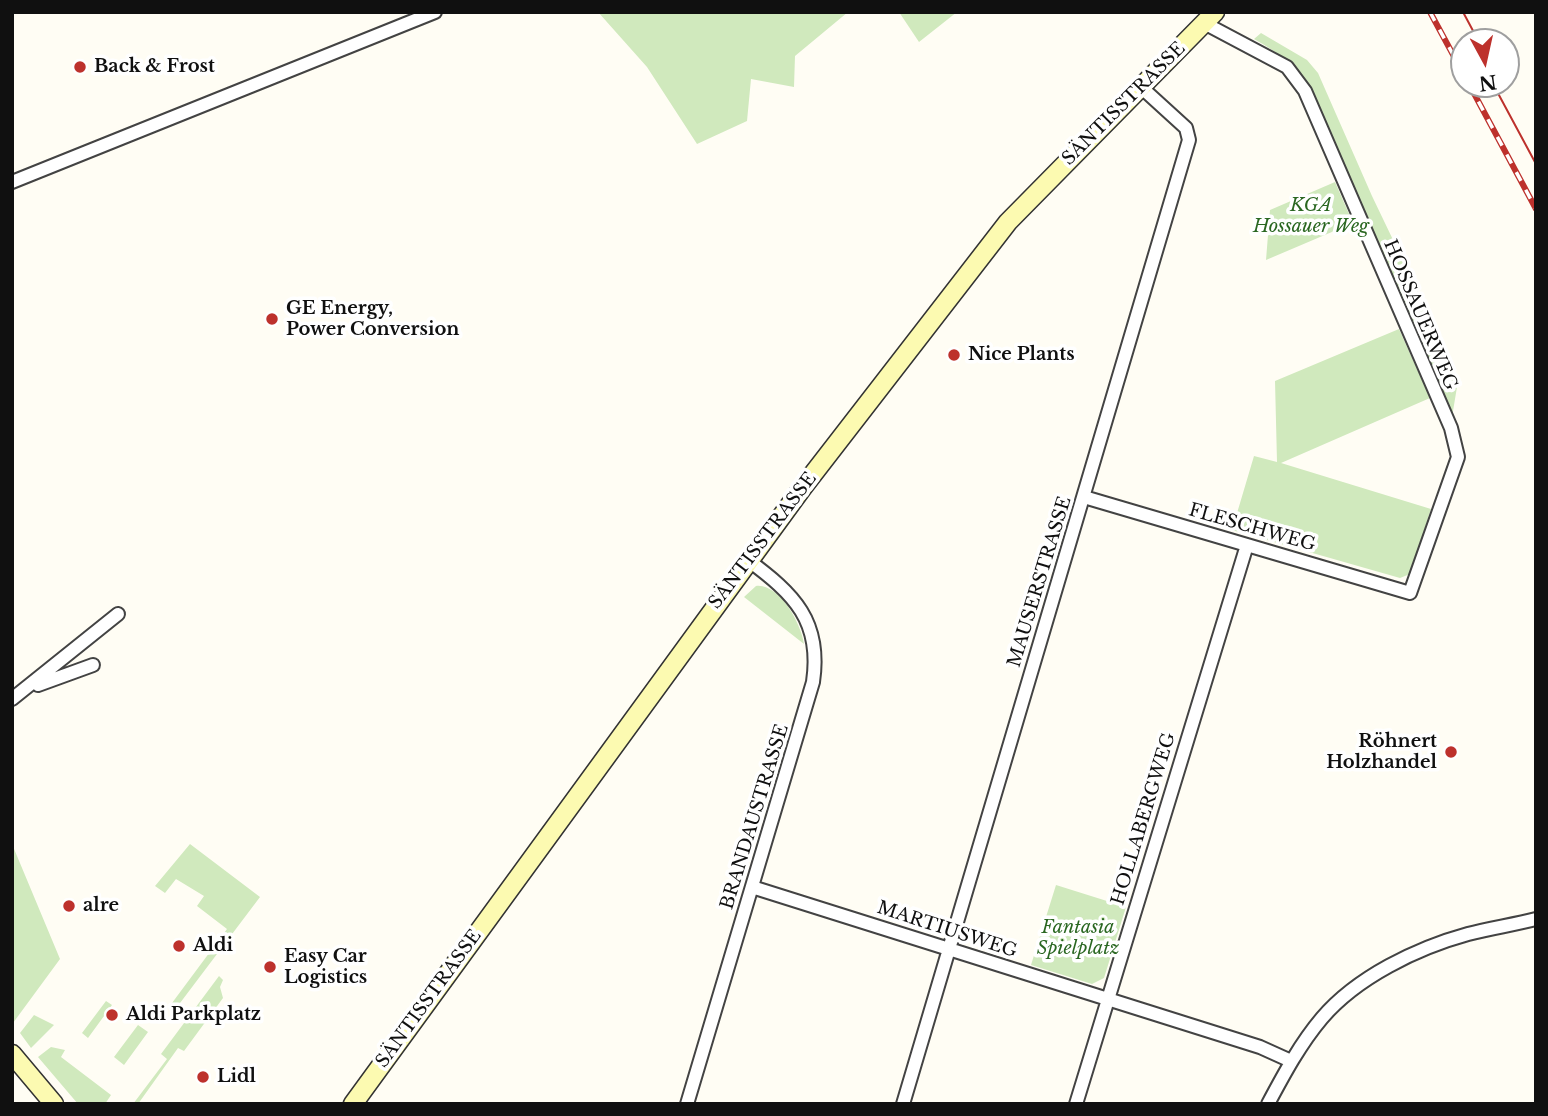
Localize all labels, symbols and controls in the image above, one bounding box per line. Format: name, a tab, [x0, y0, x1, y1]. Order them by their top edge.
north arrow	[1450, 28, 1520, 98]
street label: SÄNTISSTRASSE	[1058, 38, 1190, 170]
place label: Back & Frost	[94, 56, 215, 78]
marker: Back & Frost	[72, 59, 88, 75]
text: N	[1477, 70, 1498, 95]
park label: KGA Hossauer Weg	[1253, 195, 1369, 238]
street label: HOSSAUERWEG	[1379, 236, 1461, 394]
place label: GE Energy, Power Conversion	[286, 298, 459, 340]
marker: GE Energy, Power Conversion	[264, 311, 280, 327]
place label: Nice Plants	[968, 344, 1075, 366]
marker: Nice Plants	[946, 347, 962, 363]
street label: SÄNTISSTRASSE	[705, 468, 821, 614]
street label: MAUSERSTRASSE	[1004, 494, 1076, 670]
street label: FLESCHWEG	[1186, 500, 1318, 556]
street label: BRANDAUSTRASSE	[717, 722, 793, 912]
street label: HOLLABERGWEG	[1107, 730, 1181, 908]
place label: Röhnert Holzhandel	[1326, 731, 1437, 774]
marker: Röhnert Holzhandel	[1443, 744, 1459, 760]
place label: alre	[83, 895, 119, 917]
street label: MARTIUSWEG	[874, 897, 1020, 963]
marker: alre	[61, 898, 77, 914]
park label: Fantasia Spielplatz	[1037, 917, 1119, 960]
street label: SÄNTISSTRASSE	[372, 926, 486, 1072]
place label: Aldi	[193, 935, 233, 957]
marker: Aldi	[171, 938, 187, 954]
place label: Easy Car Logistics	[284, 946, 367, 988]
marker: Easy Car Logistics	[262, 959, 278, 975]
place label: Aldi Parkplatz	[126, 1004, 261, 1026]
marker: Aldi Parkplatz	[104, 1007, 120, 1023]
place label: Lidl	[217, 1066, 256, 1088]
marker: Lidl	[195, 1069, 211, 1085]

